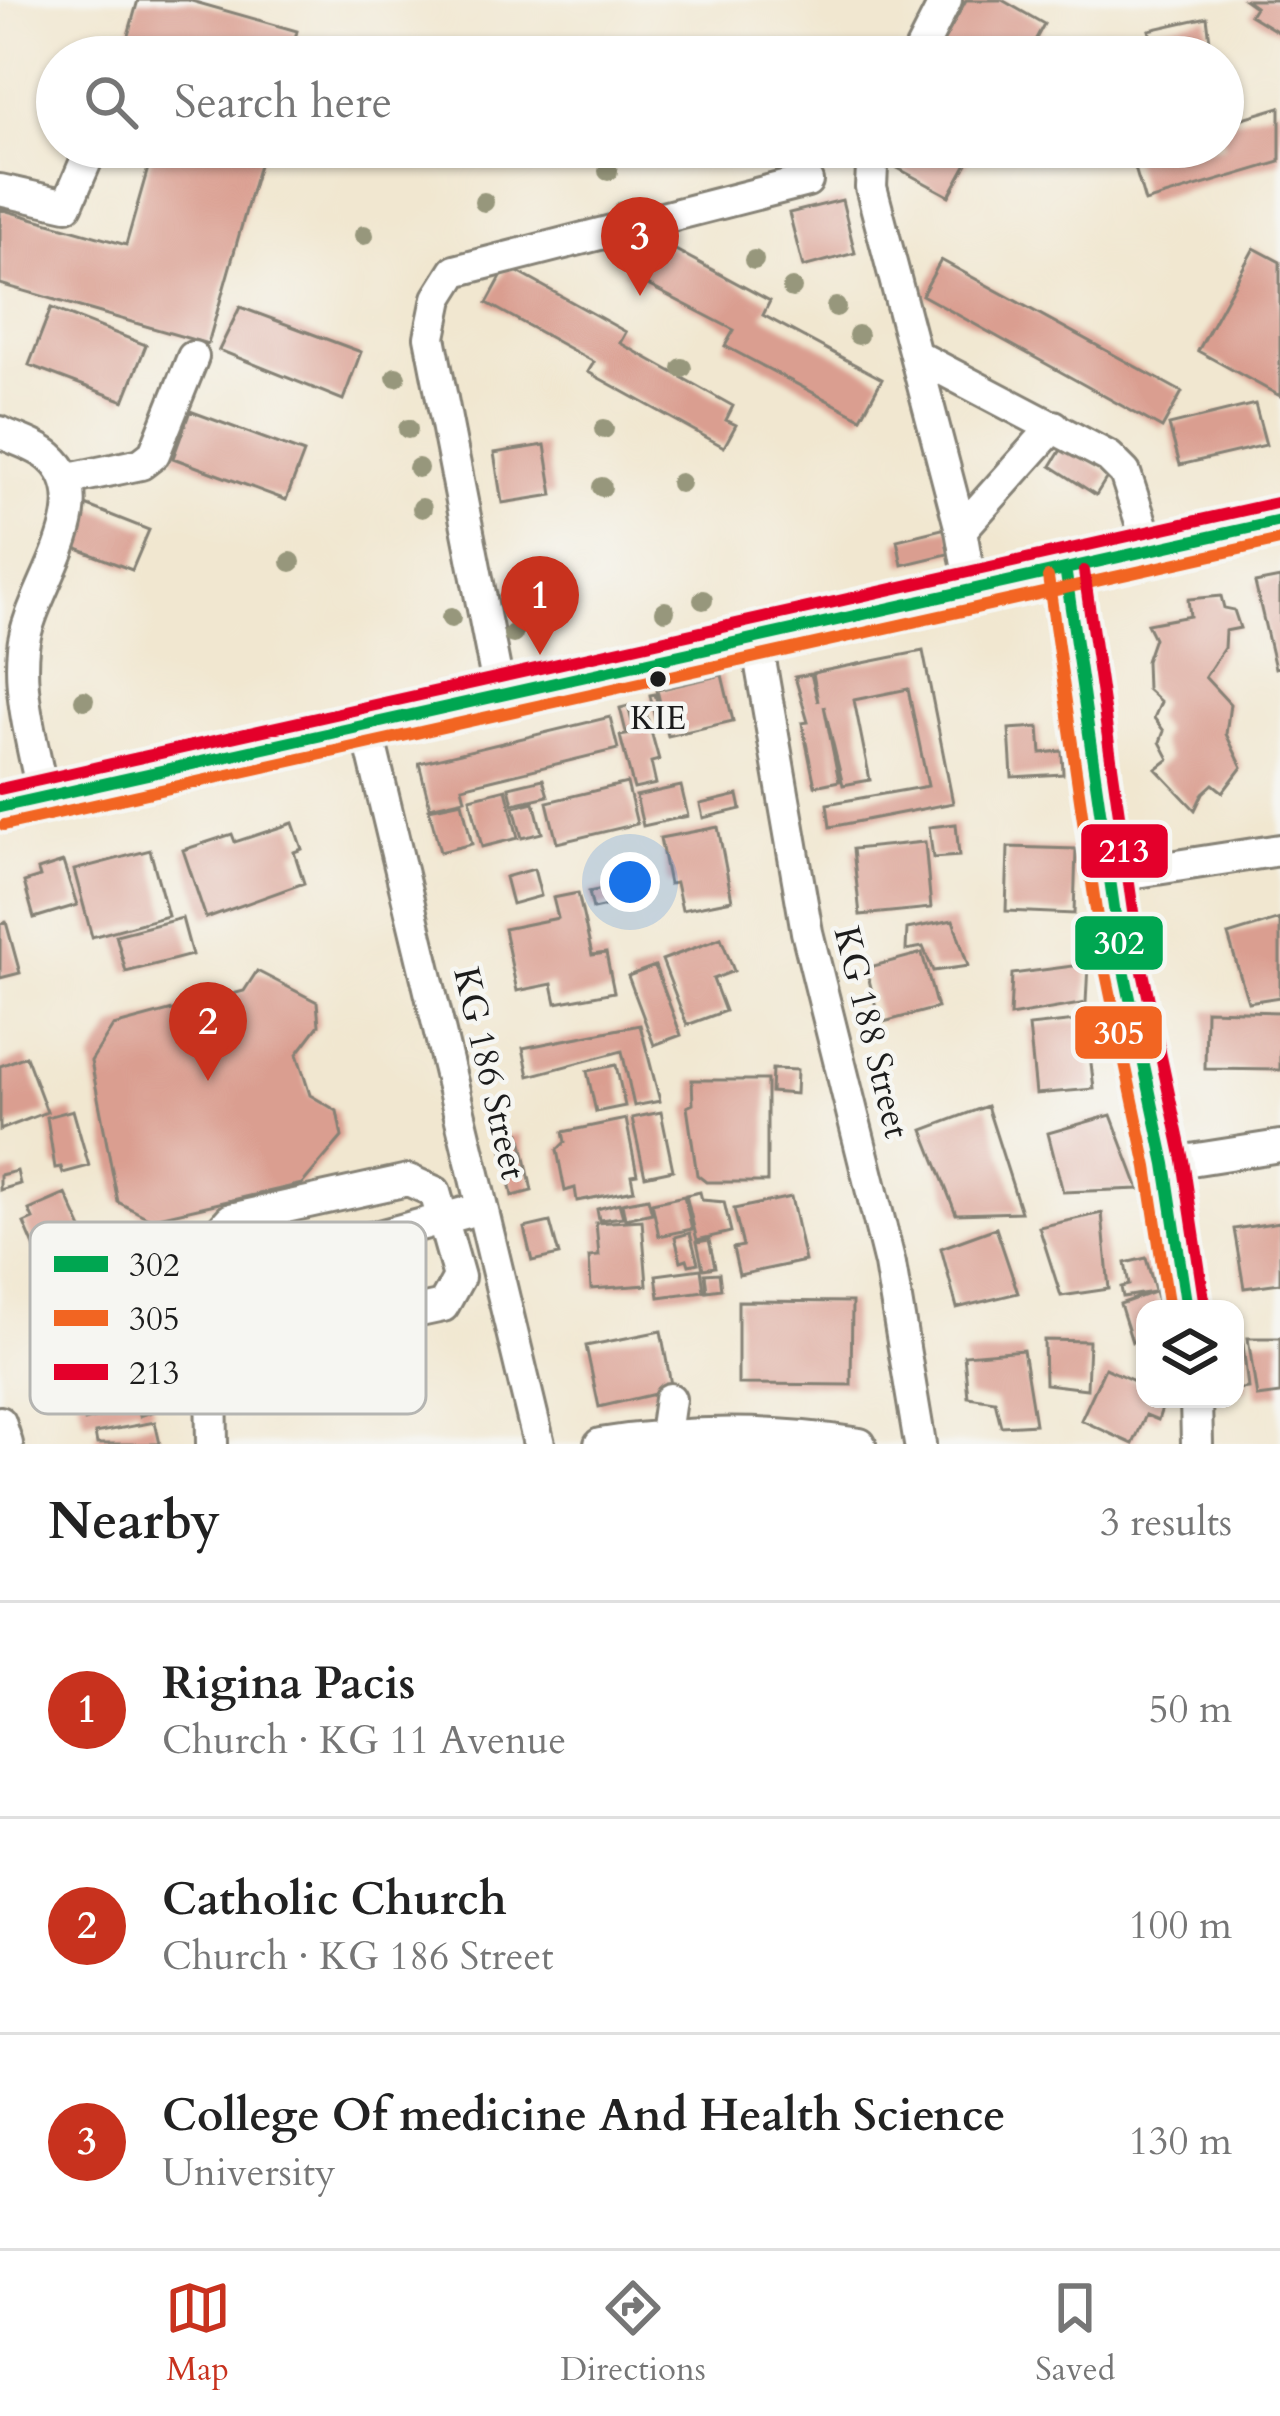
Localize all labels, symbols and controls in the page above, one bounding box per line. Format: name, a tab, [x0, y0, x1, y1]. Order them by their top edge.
search box	[36, 36, 1244, 168]
icon: search	[78, 69, 144, 135]
text: Search here	[174, 72, 392, 133]
pin: 3	[601, 197, 679, 296]
pin: 1	[501, 556, 579, 655]
marker: KIE	[647, 668, 669, 690]
place label: KIE	[630, 696, 686, 741]
line badge: 213	[1079, 822, 1170, 880]
text: 213	[1099, 829, 1149, 874]
your location	[600, 852, 660, 912]
line badge: 302	[1073, 914, 1165, 972]
street label: KG 188 Street	[822, 921, 922, 1143]
text: 302	[1094, 921, 1144, 966]
street label: KG 186 Street	[441, 962, 538, 1184]
pin: 2	[169, 982, 247, 1081]
line badge: 305	[1073, 1004, 1164, 1061]
text: 305	[1094, 1011, 1144, 1056]
legend	[30, 1222, 426, 1414]
text: 302	[129, 1243, 180, 1288]
text: 305	[129, 1297, 180, 1342]
map controls	[1136, 1300, 1244, 1408]
button: layers	[1136, 1300, 1244, 1408]
text: 213	[129, 1351, 180, 1396]
text: Nearby	[48, 1487, 220, 1557]
text: 3 results	[1100, 1496, 1232, 1549]
text: Rigina Pacis	[162, 1653, 415, 1714]
text: 1	[77, 1683, 97, 1736]
text: 50 m	[1149, 1683, 1232, 1736]
text: Church · KG 11 Avenue	[162, 1714, 566, 1767]
text: Catholic Church	[162, 1869, 507, 1930]
text: 2	[77, 1899, 97, 1952]
text: 100 m	[1129, 1899, 1232, 1952]
text: Church · KG 186 Street	[162, 1930, 554, 1983]
text: College Of medicine And Health Science	[162, 2085, 1006, 2146]
text: 3	[77, 2115, 97, 2168]
text: 130 m	[1129, 2115, 1232, 2168]
text: University	[162, 2146, 336, 2199]
tab: Map	[165, 2275, 231, 2392]
tab: Directions	[560, 2275, 706, 2392]
tab: Saved	[1035, 2275, 1115, 2392]

